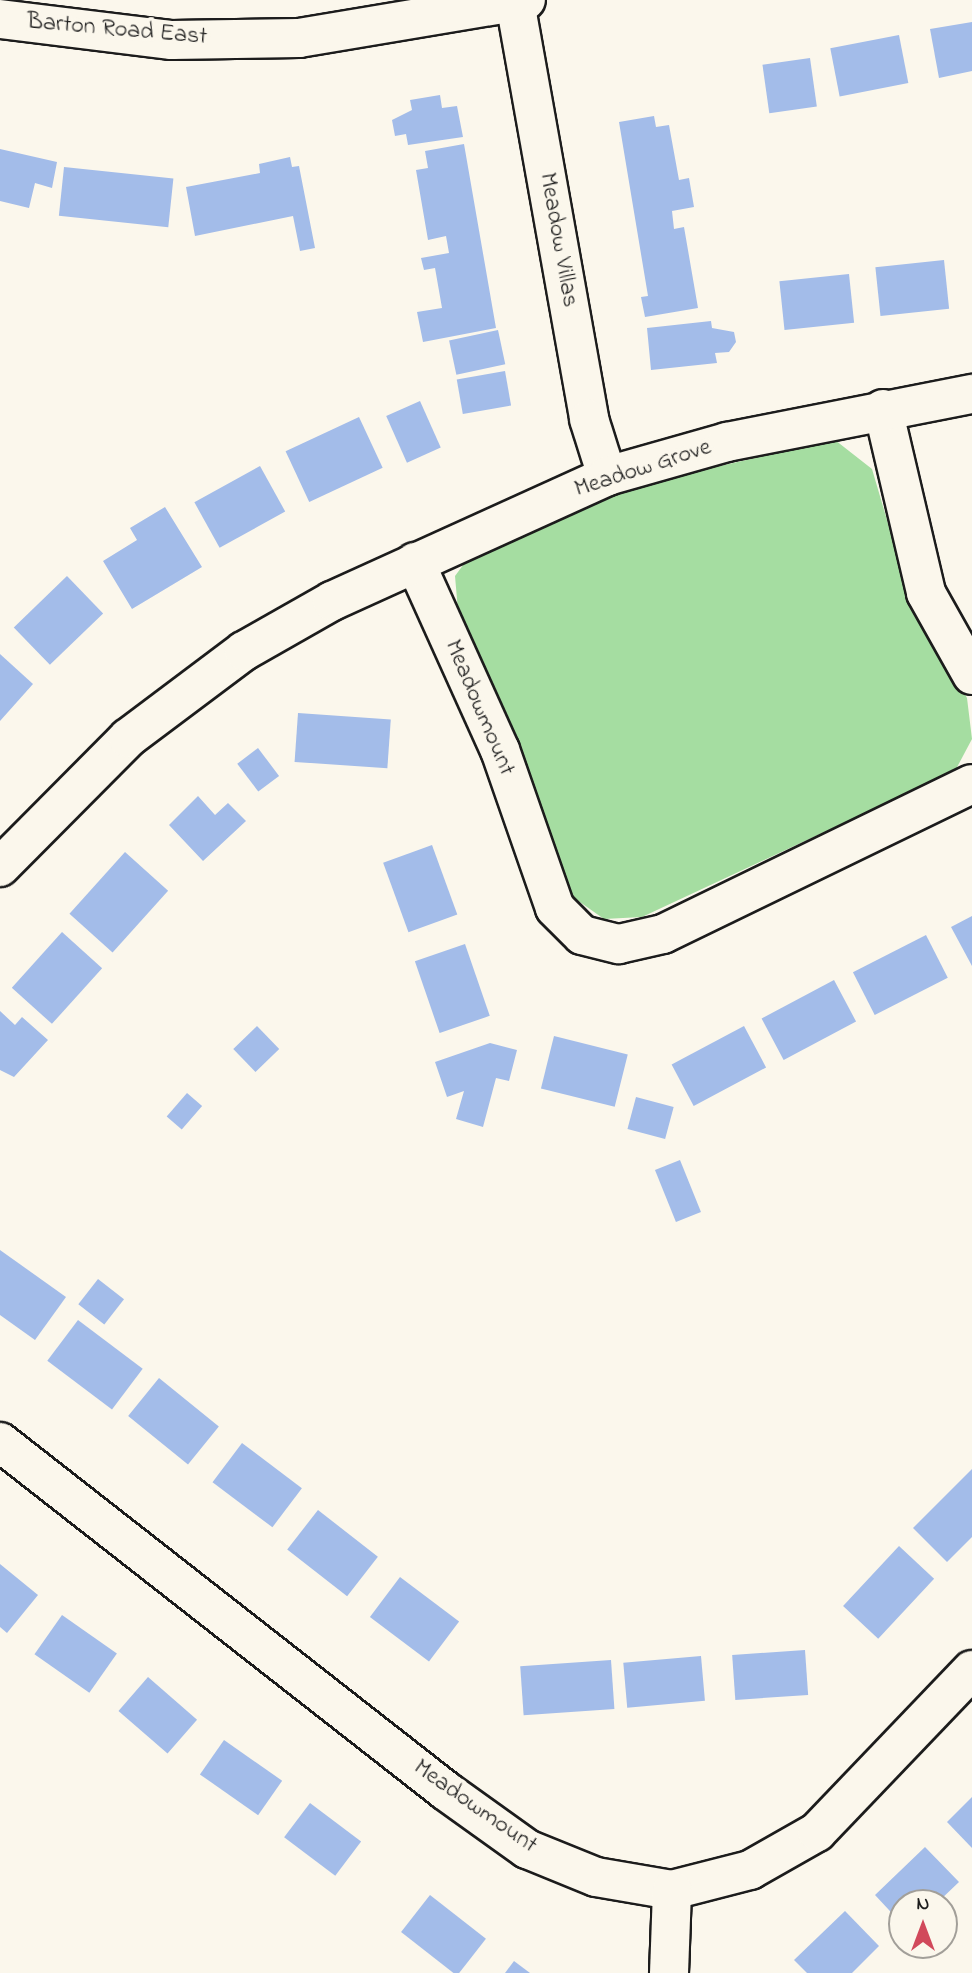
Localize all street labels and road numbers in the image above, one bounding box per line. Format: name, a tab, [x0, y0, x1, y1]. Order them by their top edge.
street label: Barton Road East	[26, 8, 208, 52]
street label: Meadow Villas	[532, 171, 584, 309]
street label: Meadow Grove	[571, 433, 715, 505]
street label: Meadowmount	[437, 636, 521, 780]
street label: Meadowmount	[407, 1754, 543, 1860]

